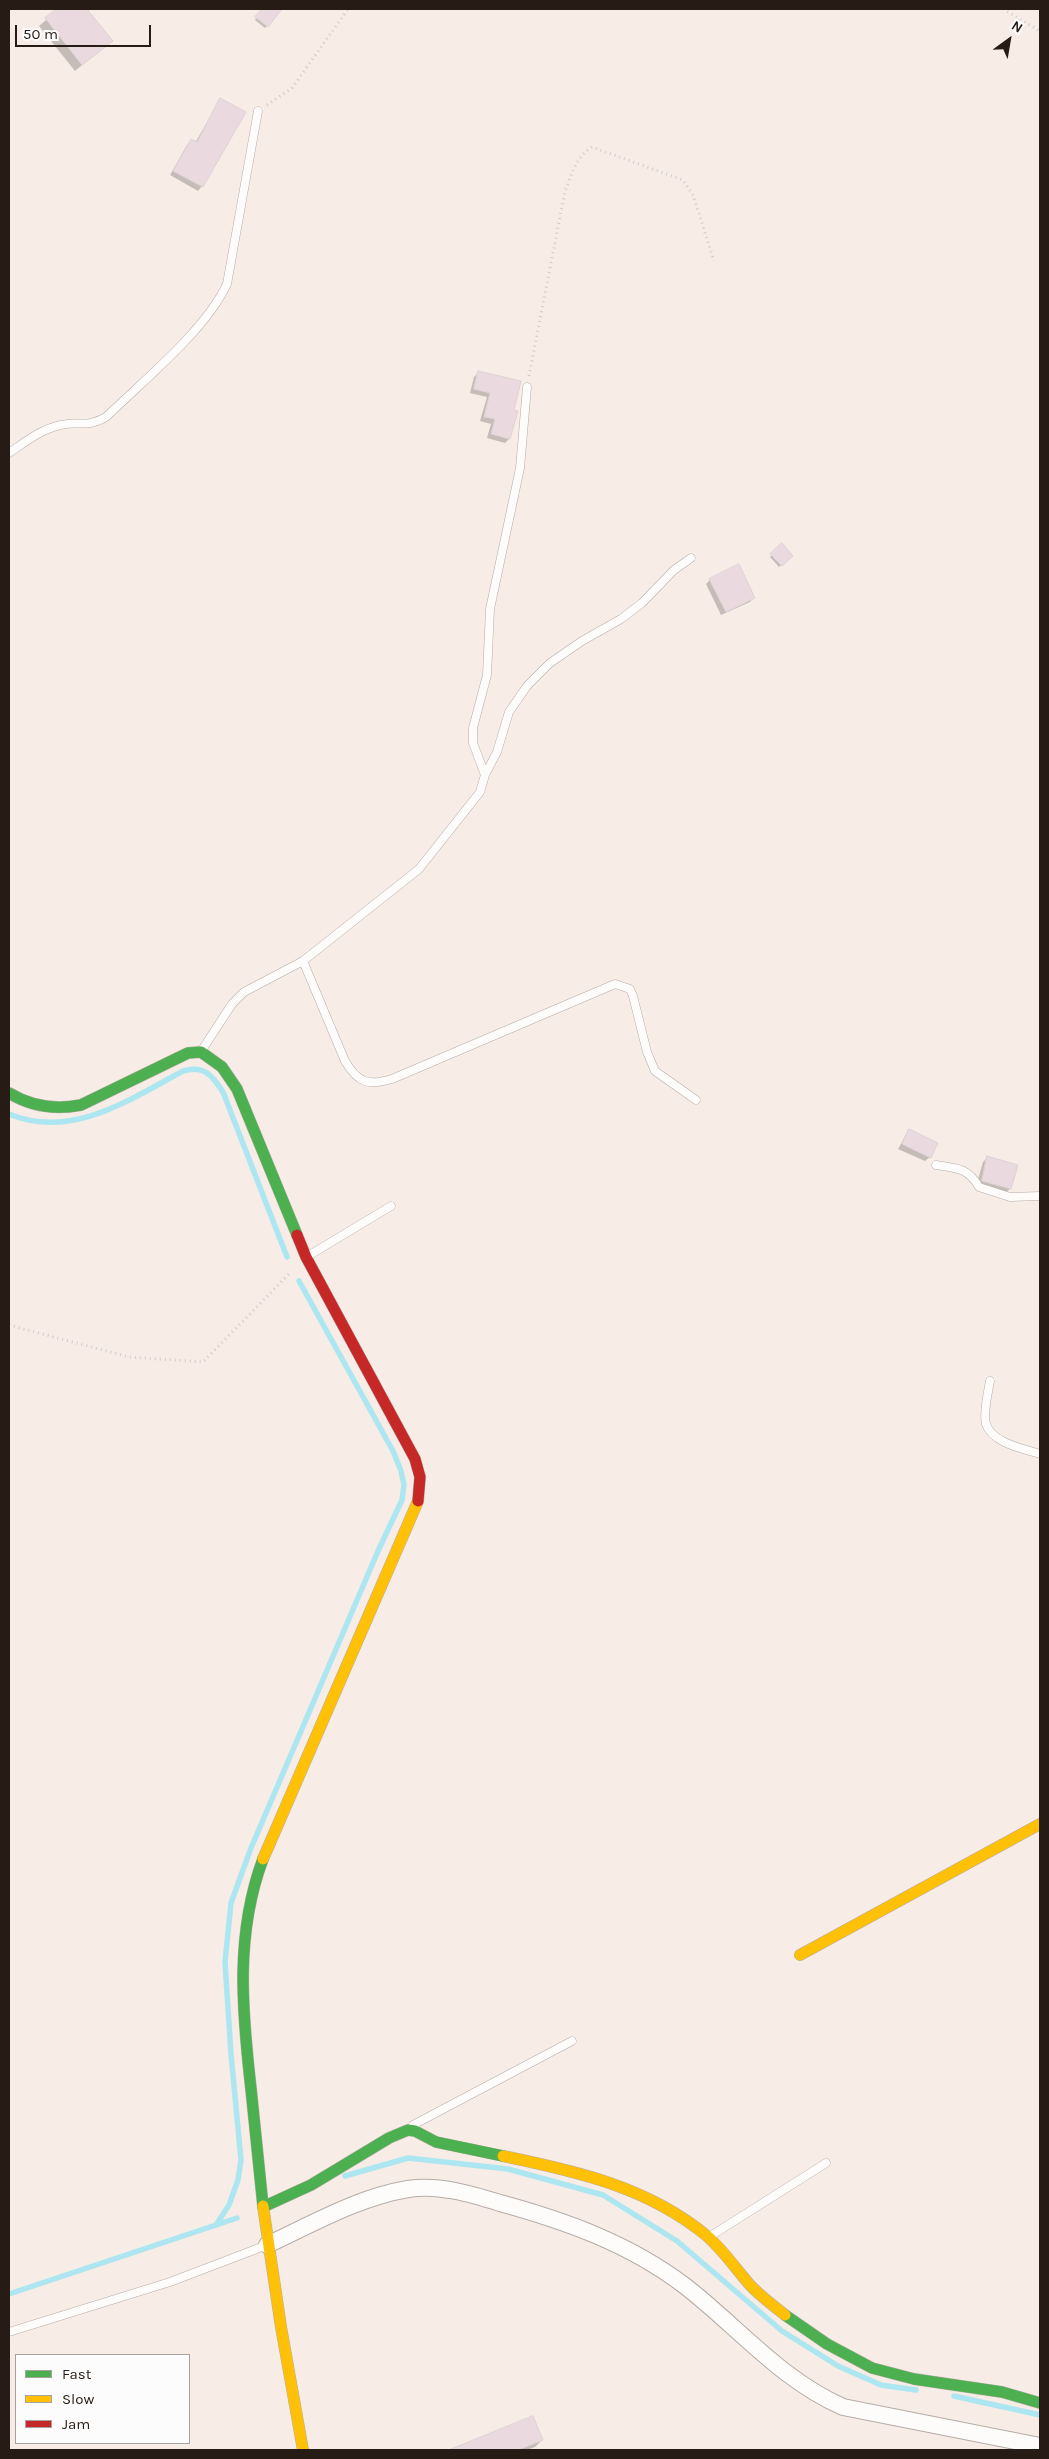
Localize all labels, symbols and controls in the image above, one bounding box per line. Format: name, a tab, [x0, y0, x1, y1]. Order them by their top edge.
scale bar	[18, 15, 154, 47]
north arrow	[984, 15, 1034, 65]
text: N	[1008, 17, 1026, 37]
text: 50 m	[23, 25, 58, 43]
legend	[15, 2354, 190, 2444]
text: Fast	[62, 2365, 91, 2383]
text: Slow	[62, 2390, 94, 2408]
text: Jam	[62, 2415, 90, 2433]

